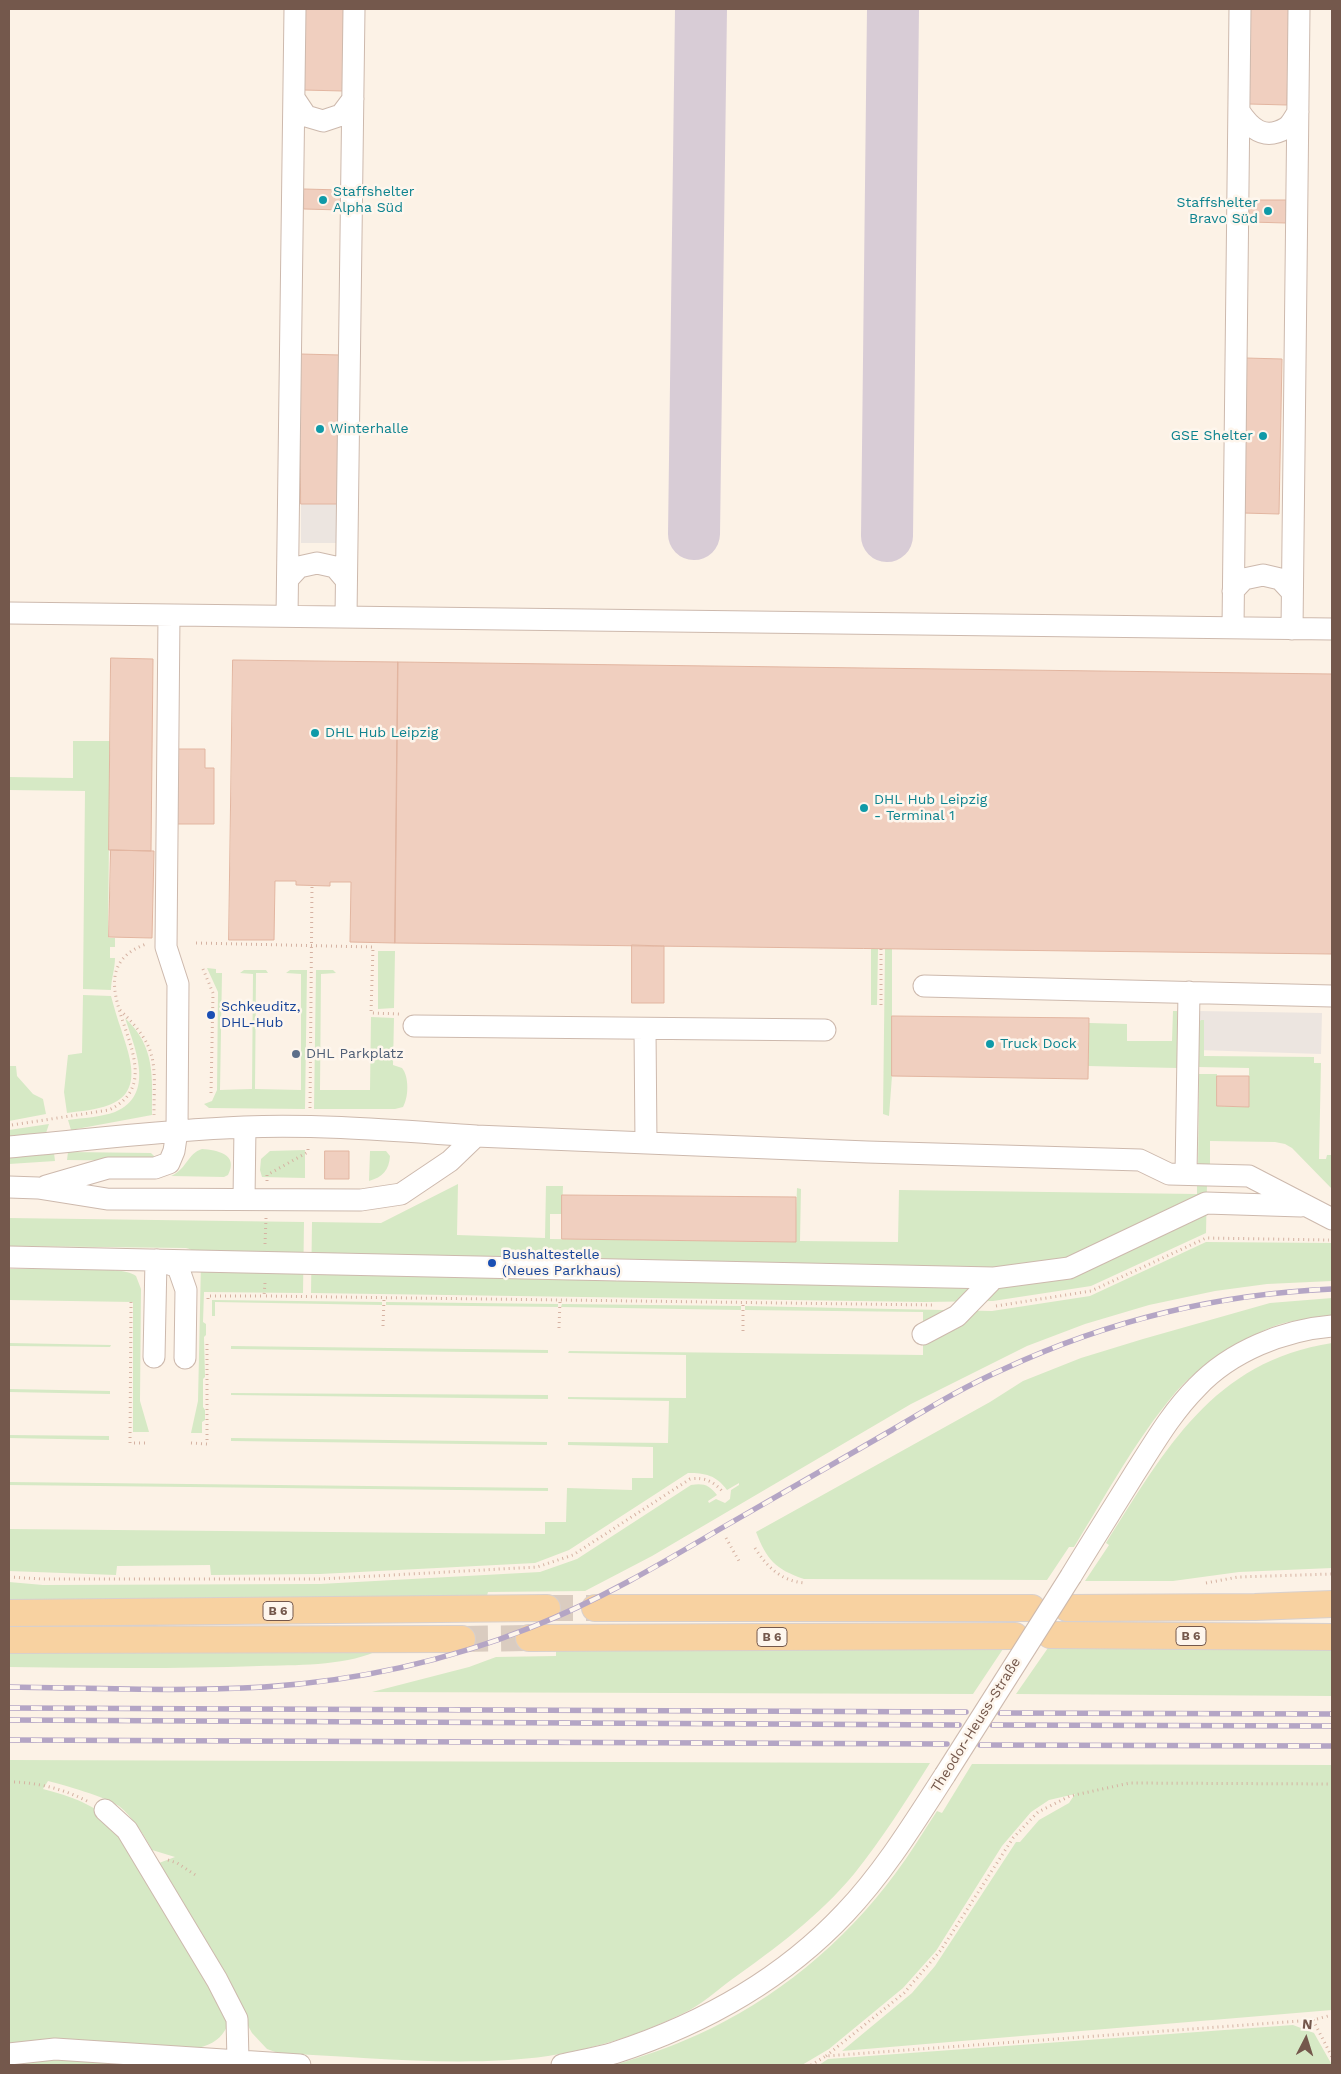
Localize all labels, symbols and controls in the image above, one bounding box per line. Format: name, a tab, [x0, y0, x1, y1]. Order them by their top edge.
place label: Staffshelter Alpha Süd	[333, 184, 414, 216]
marker: Staffshelter Alpha Süd	[317, 194, 329, 206]
place label: Staffshelter Bravo Süd	[1177, 195, 1258, 228]
marker: Staffshelter Bravo Süd	[1262, 205, 1274, 217]
place label: Winterhalle	[330, 421, 409, 437]
marker: Winterhalle	[314, 423, 326, 435]
place label: GSE Shelter	[1171, 428, 1253, 444]
marker: GSE Shelter	[1257, 430, 1269, 442]
place label: DHL Hub Leipzig	[325, 725, 438, 741]
marker: DHL Hub Leipzig	[309, 727, 321, 739]
place label: DHL Hub Leipzig - Terminal 1	[874, 792, 987, 824]
marker: DHL Hub Leipzig - Terminal 1	[858, 802, 870, 814]
place label: Schkeuditz, DHL-Hub	[221, 999, 300, 1032]
marker: Schkeuditz, DHL-Hub	[205, 1009, 217, 1021]
place label: Truck Dock	[1000, 1036, 1077, 1052]
marker: Truck Dock	[984, 1038, 996, 1050]
place label: DHL Parkplatz	[306, 1046, 404, 1062]
marker: DHL Parkplatz	[290, 1048, 302, 1060]
place label: Bushaltestelle (Neues Parkhaus)	[502, 1247, 621, 1280]
marker: Bushaltestelle (Neues Parkhaus)	[486, 1257, 498, 1269]
road number: B 6	[263, 1602, 293, 1620]
road number: B 6	[1176, 1626, 1206, 1645]
road number: B 6	[757, 1628, 787, 1646]
street label: Theodor-Heuss-Straße	[928, 1655, 1024, 1795]
north arrow	[1281, 2014, 1331, 2064]
text: N	[1301, 2016, 1313, 2032]

